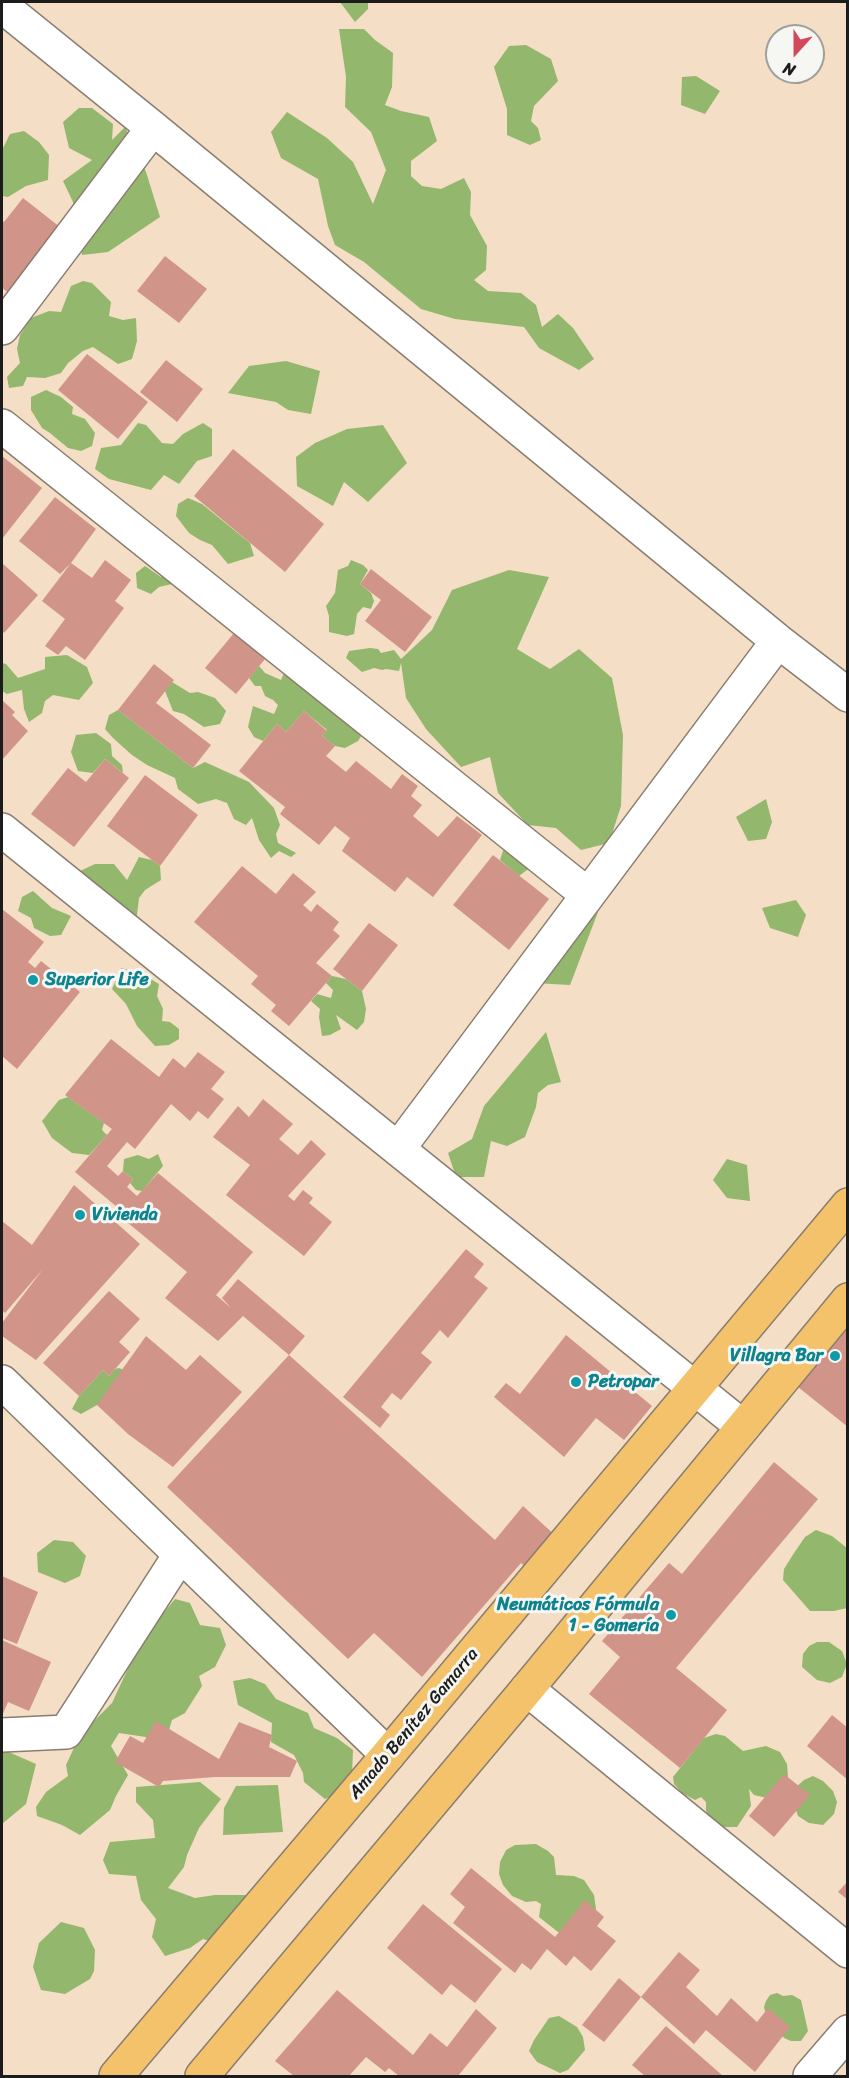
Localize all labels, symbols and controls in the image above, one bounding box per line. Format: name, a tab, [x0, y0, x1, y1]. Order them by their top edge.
north arrow	[765, 24, 825, 84]
text: N	[779, 54, 799, 85]
place label: Superior Life	[45, 969, 149, 991]
marker: Superior Life	[26, 973, 40, 987]
place label: Vivienda	[92, 1204, 158, 1226]
marker: Vivienda	[73, 1208, 87, 1222]
place label: Villagra Bar	[730, 1345, 823, 1367]
marker: Villagra Bar	[828, 1349, 842, 1363]
place label: Petropar	[588, 1371, 658, 1393]
marker: Petropar	[569, 1375, 583, 1389]
place label: Neumáticos Fórmula 1 - Gomería	[497, 1594, 659, 1636]
marker: Neumáticos Fórmula 1 - Gomería	[664, 1608, 678, 1622]
street label: Amado Benítez Gamarra	[344, 1644, 484, 1804]

